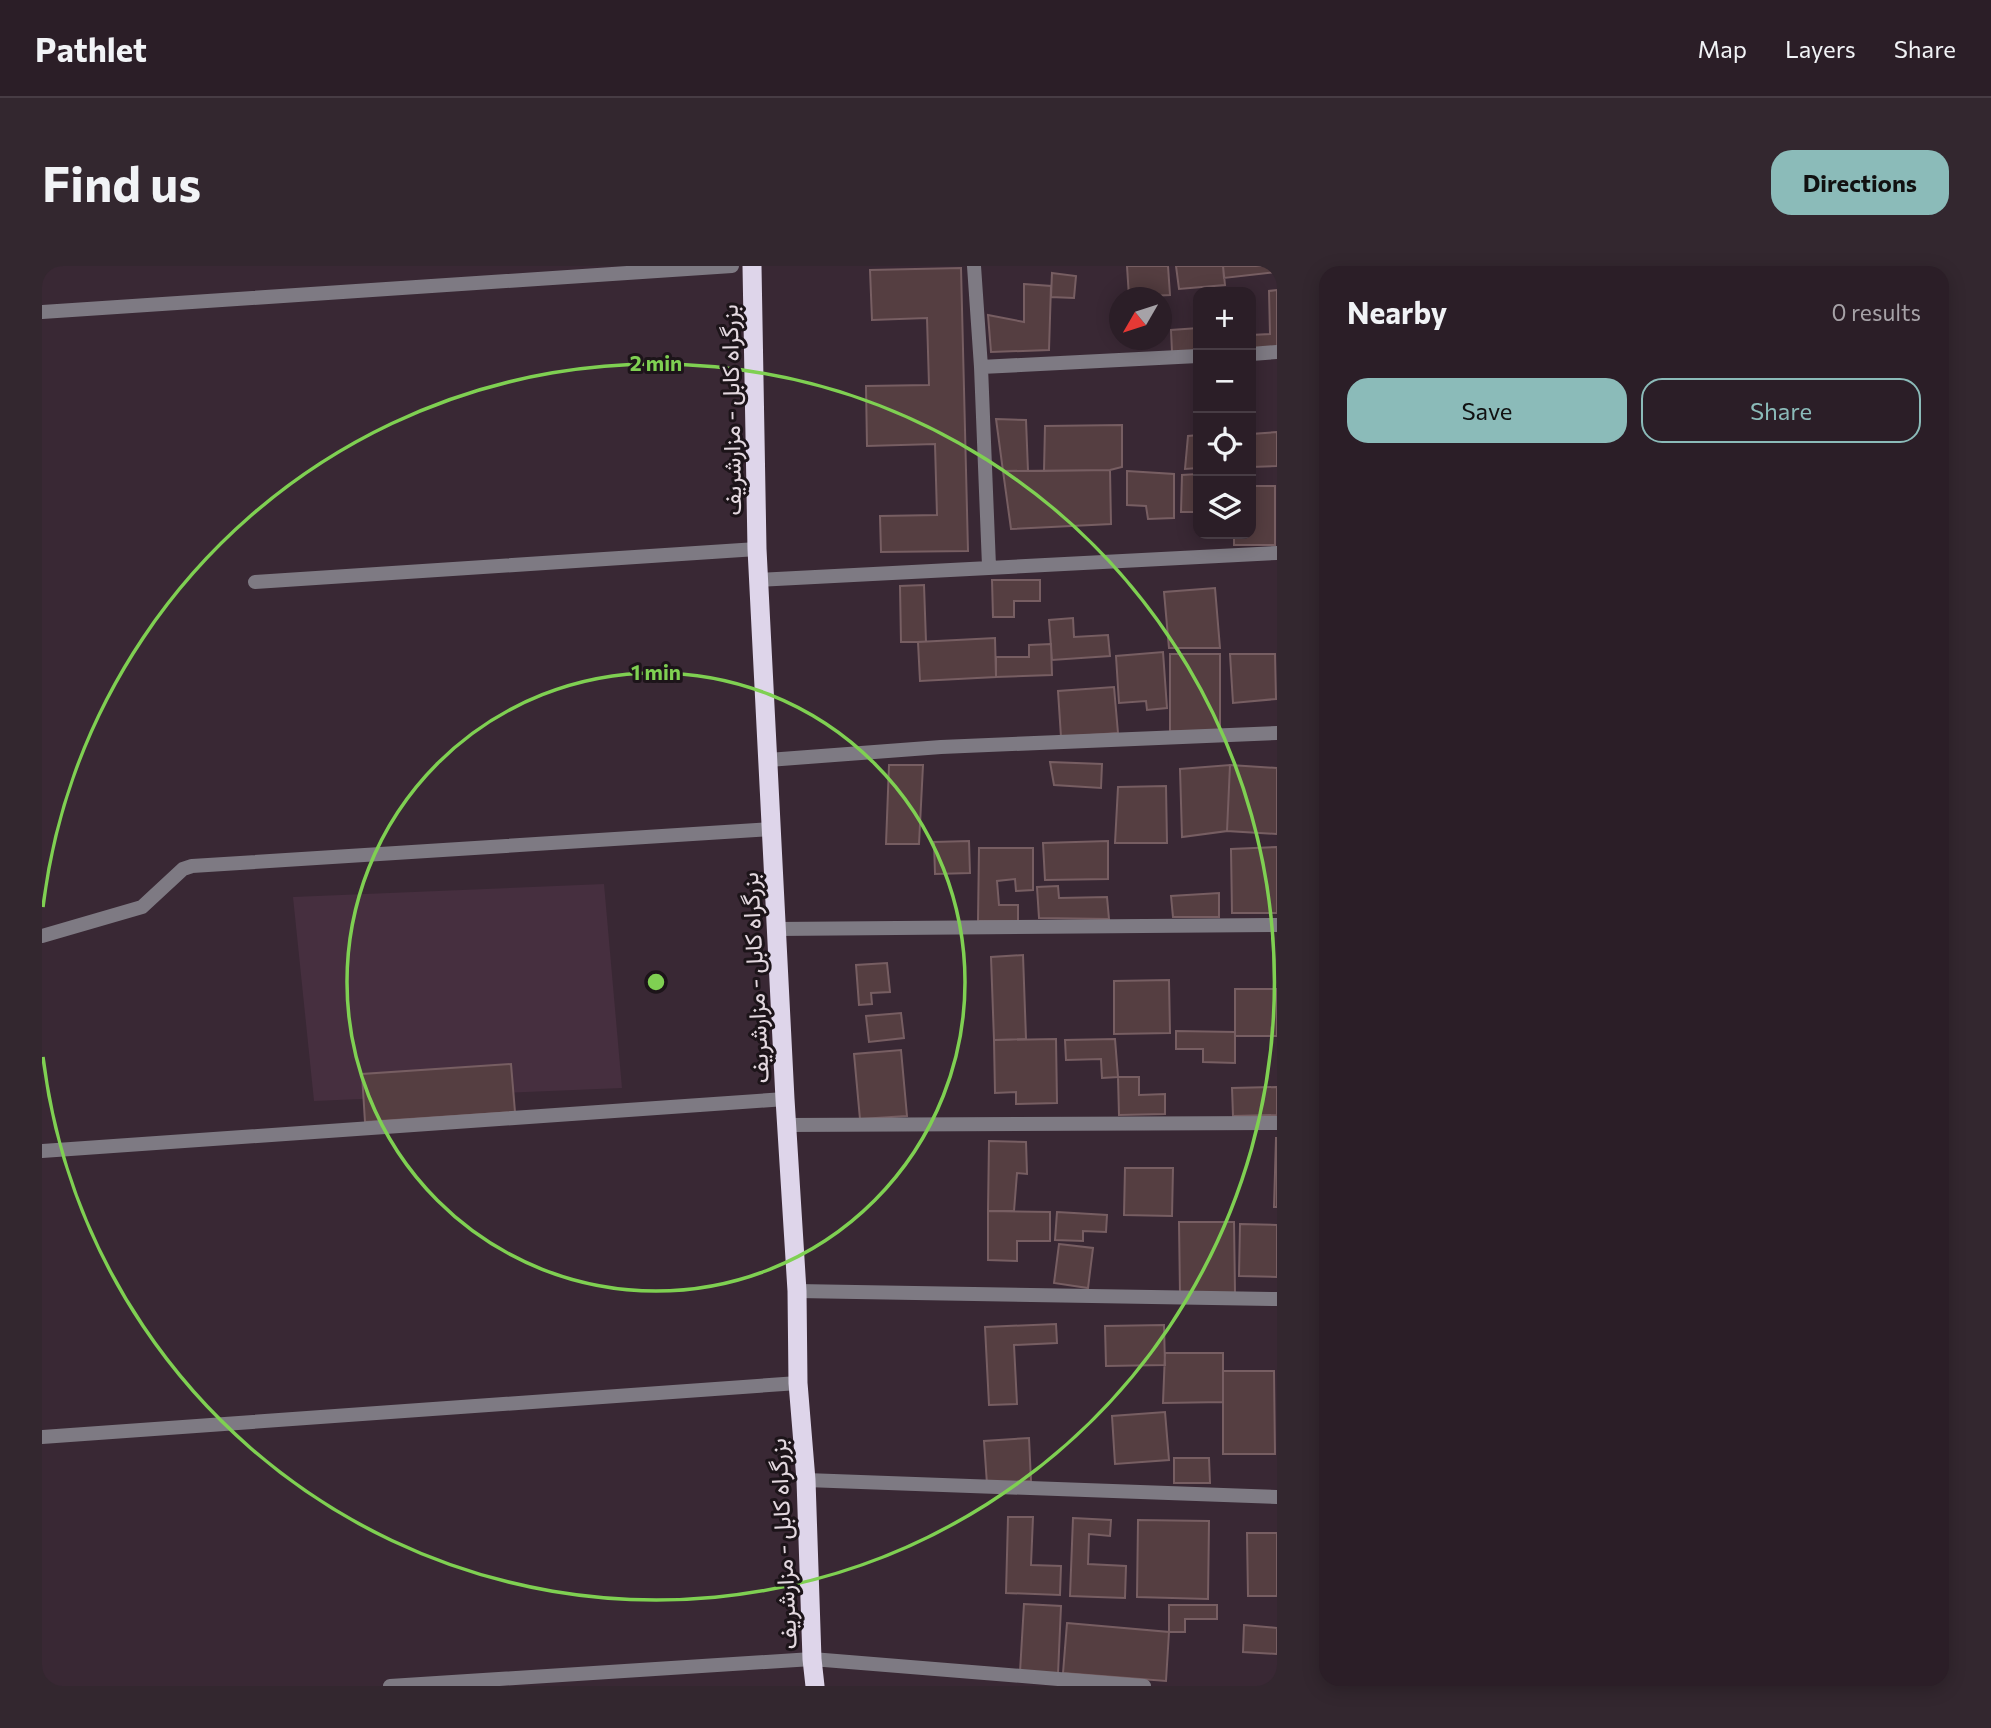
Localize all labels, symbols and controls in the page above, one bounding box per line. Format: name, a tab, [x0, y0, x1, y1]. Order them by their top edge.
text: Pathlet	[35, 28, 147, 69]
text: Map	[1698, 34, 1747, 63]
text: Layers	[1785, 34, 1856, 63]
text: Share	[1894, 34, 1956, 63]
button: Directions	[1771, 150, 1949, 215]
text: Find us	[42, 152, 201, 212]
north arrow	[1109, 287, 1172, 350]
map controls	[1193, 287, 1256, 539]
button: +	[1193, 287, 1256, 350]
text: Nearby	[1347, 293, 1447, 330]
text: 0 results	[1832, 298, 1921, 326]
street label: بزرگراه کابل - مزارشریف	[714, 304, 748, 516]
text: 2 min	[630, 350, 682, 375]
button: −	[1193, 350, 1256, 413]
button: Save	[1347, 378, 1627, 443]
button: Share	[1641, 378, 1921, 443]
button: locate	[1193, 413, 1256, 476]
button: layers	[1193, 476, 1256, 539]
text: 1 min	[631, 659, 681, 684]
street label: بزرگراه کابل - مزارشریف	[734, 872, 776, 1084]
centre of rings	[644, 970, 668, 994]
street label: بزرگراه کابل - مزارشریف	[762, 1438, 804, 1650]

